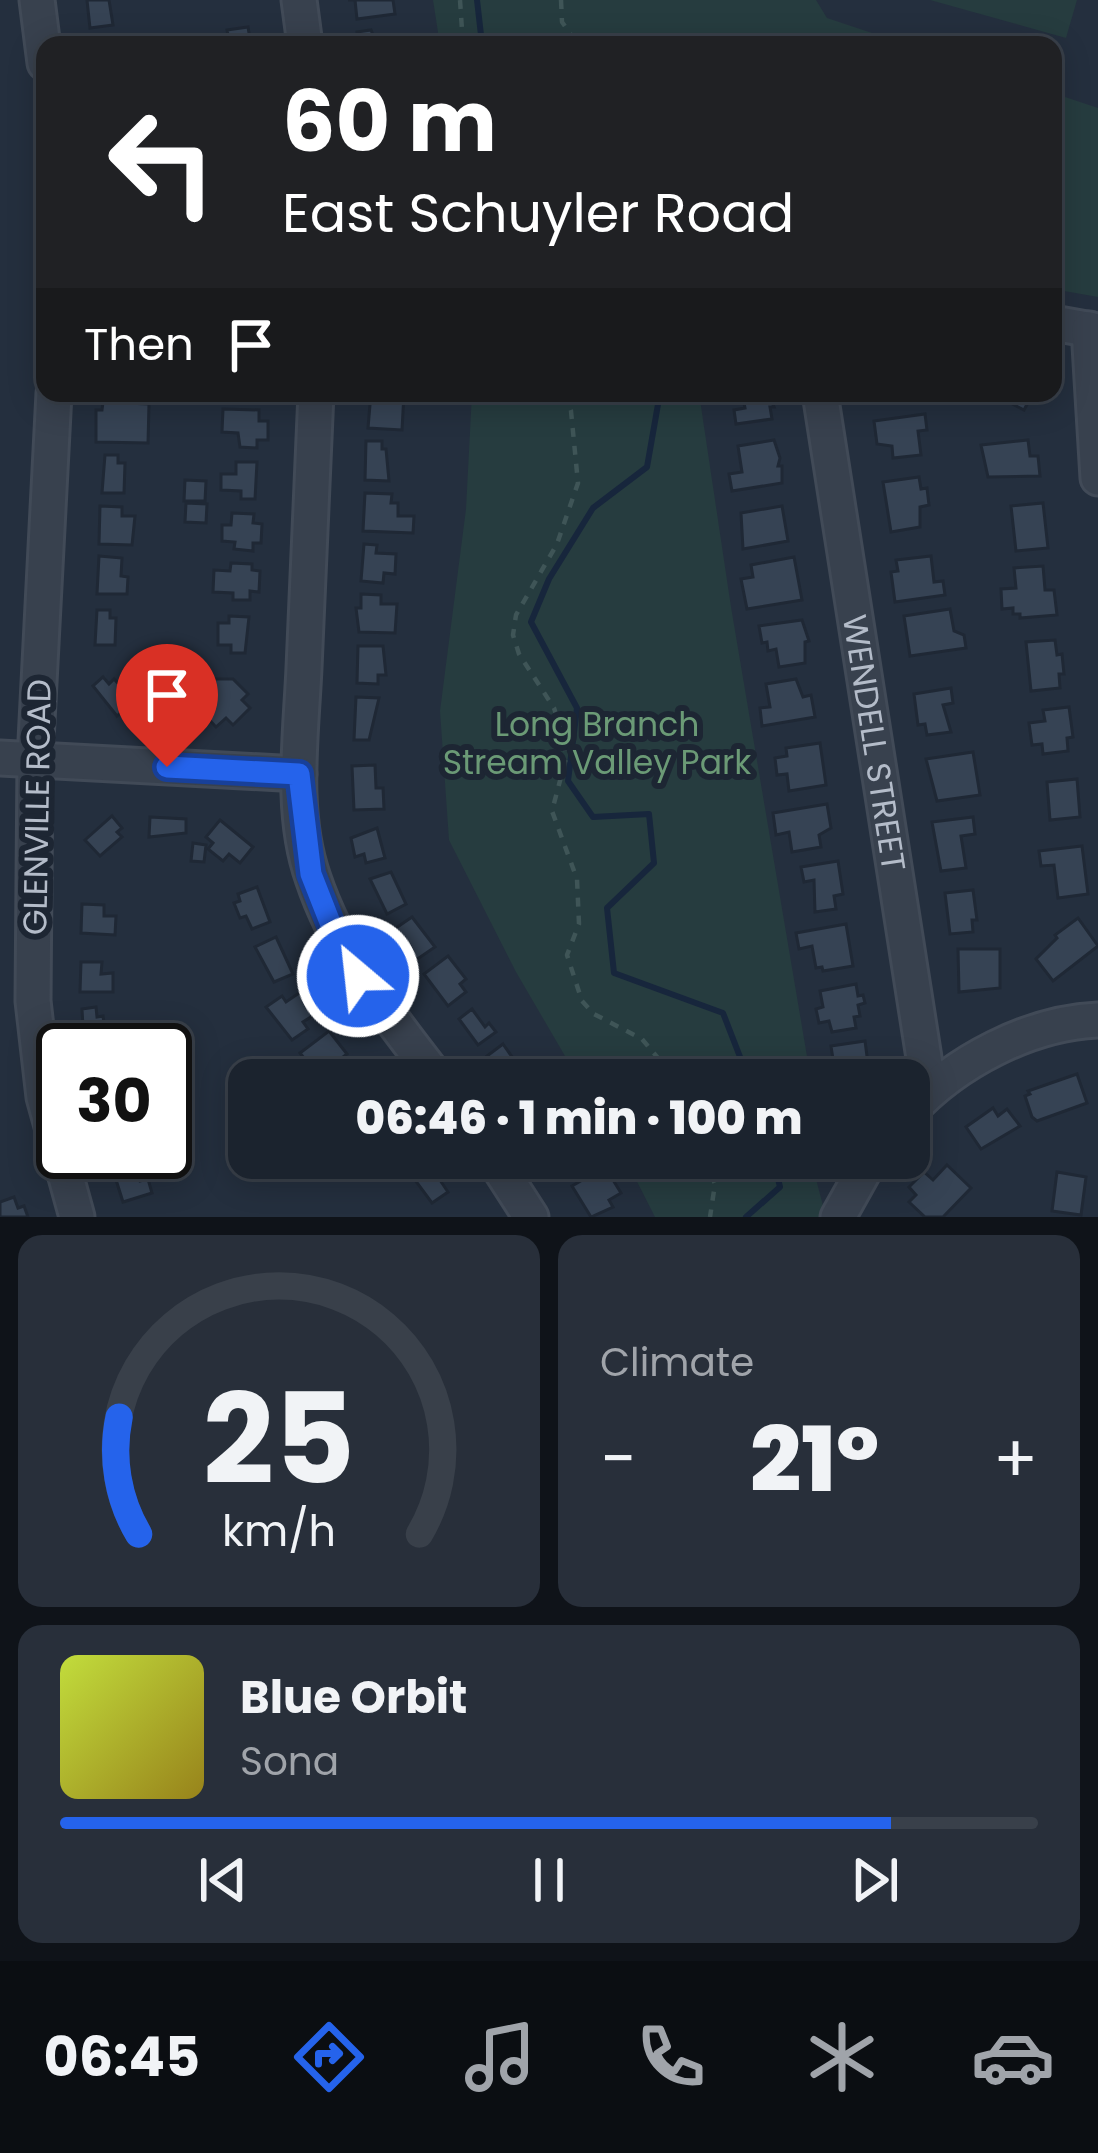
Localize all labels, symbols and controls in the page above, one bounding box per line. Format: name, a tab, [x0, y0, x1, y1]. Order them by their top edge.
text: 60 m	[282, 63, 497, 180]
icon: left	[84, 84, 240, 240]
text: East Schuyler Road	[282, 175, 794, 251]
icon: arrive	[218, 312, 284, 378]
text: Then	[84, 313, 194, 376]
street label: WENDELL STREET	[831, 611, 918, 874]
pin	[116, 644, 218, 767]
icon: arrive	[134, 662, 200, 728]
street label: GLENVILLE ROAD	[11, 678, 63, 936]
park label: Long Branch Stream Valley Park	[443, 701, 751, 786]
position arrow	[295, 913, 421, 1039]
speed limit sign: 30	[36, 1023, 192, 1179]
text: 06:46 · 1 min · 100 m	[356, 1087, 802, 1150]
text: Climate	[600, 1335, 754, 1390]
text: 25	[203, 1352, 355, 1527]
text: 21°	[750, 1396, 879, 1523]
text: −	[600, 1413, 636, 1505]
text: +	[993, 1413, 1038, 1505]
text: km/h	[222, 1501, 336, 1561]
text: Blue Orbit	[240, 1666, 467, 1729]
text: Sona	[240, 1734, 339, 1789]
icon: previous	[190, 1847, 256, 1913]
icon: pause	[516, 1847, 582, 1913]
icon: next	[842, 1847, 908, 1913]
icon: directions	[287, 2015, 371, 2099]
icon: music	[458, 2015, 542, 2099]
icon: phone	[629, 2015, 713, 2099]
icon: climate	[800, 2015, 884, 2099]
icon: car	[971, 2015, 1055, 2099]
text: 06:45	[43, 2019, 200, 2095]

